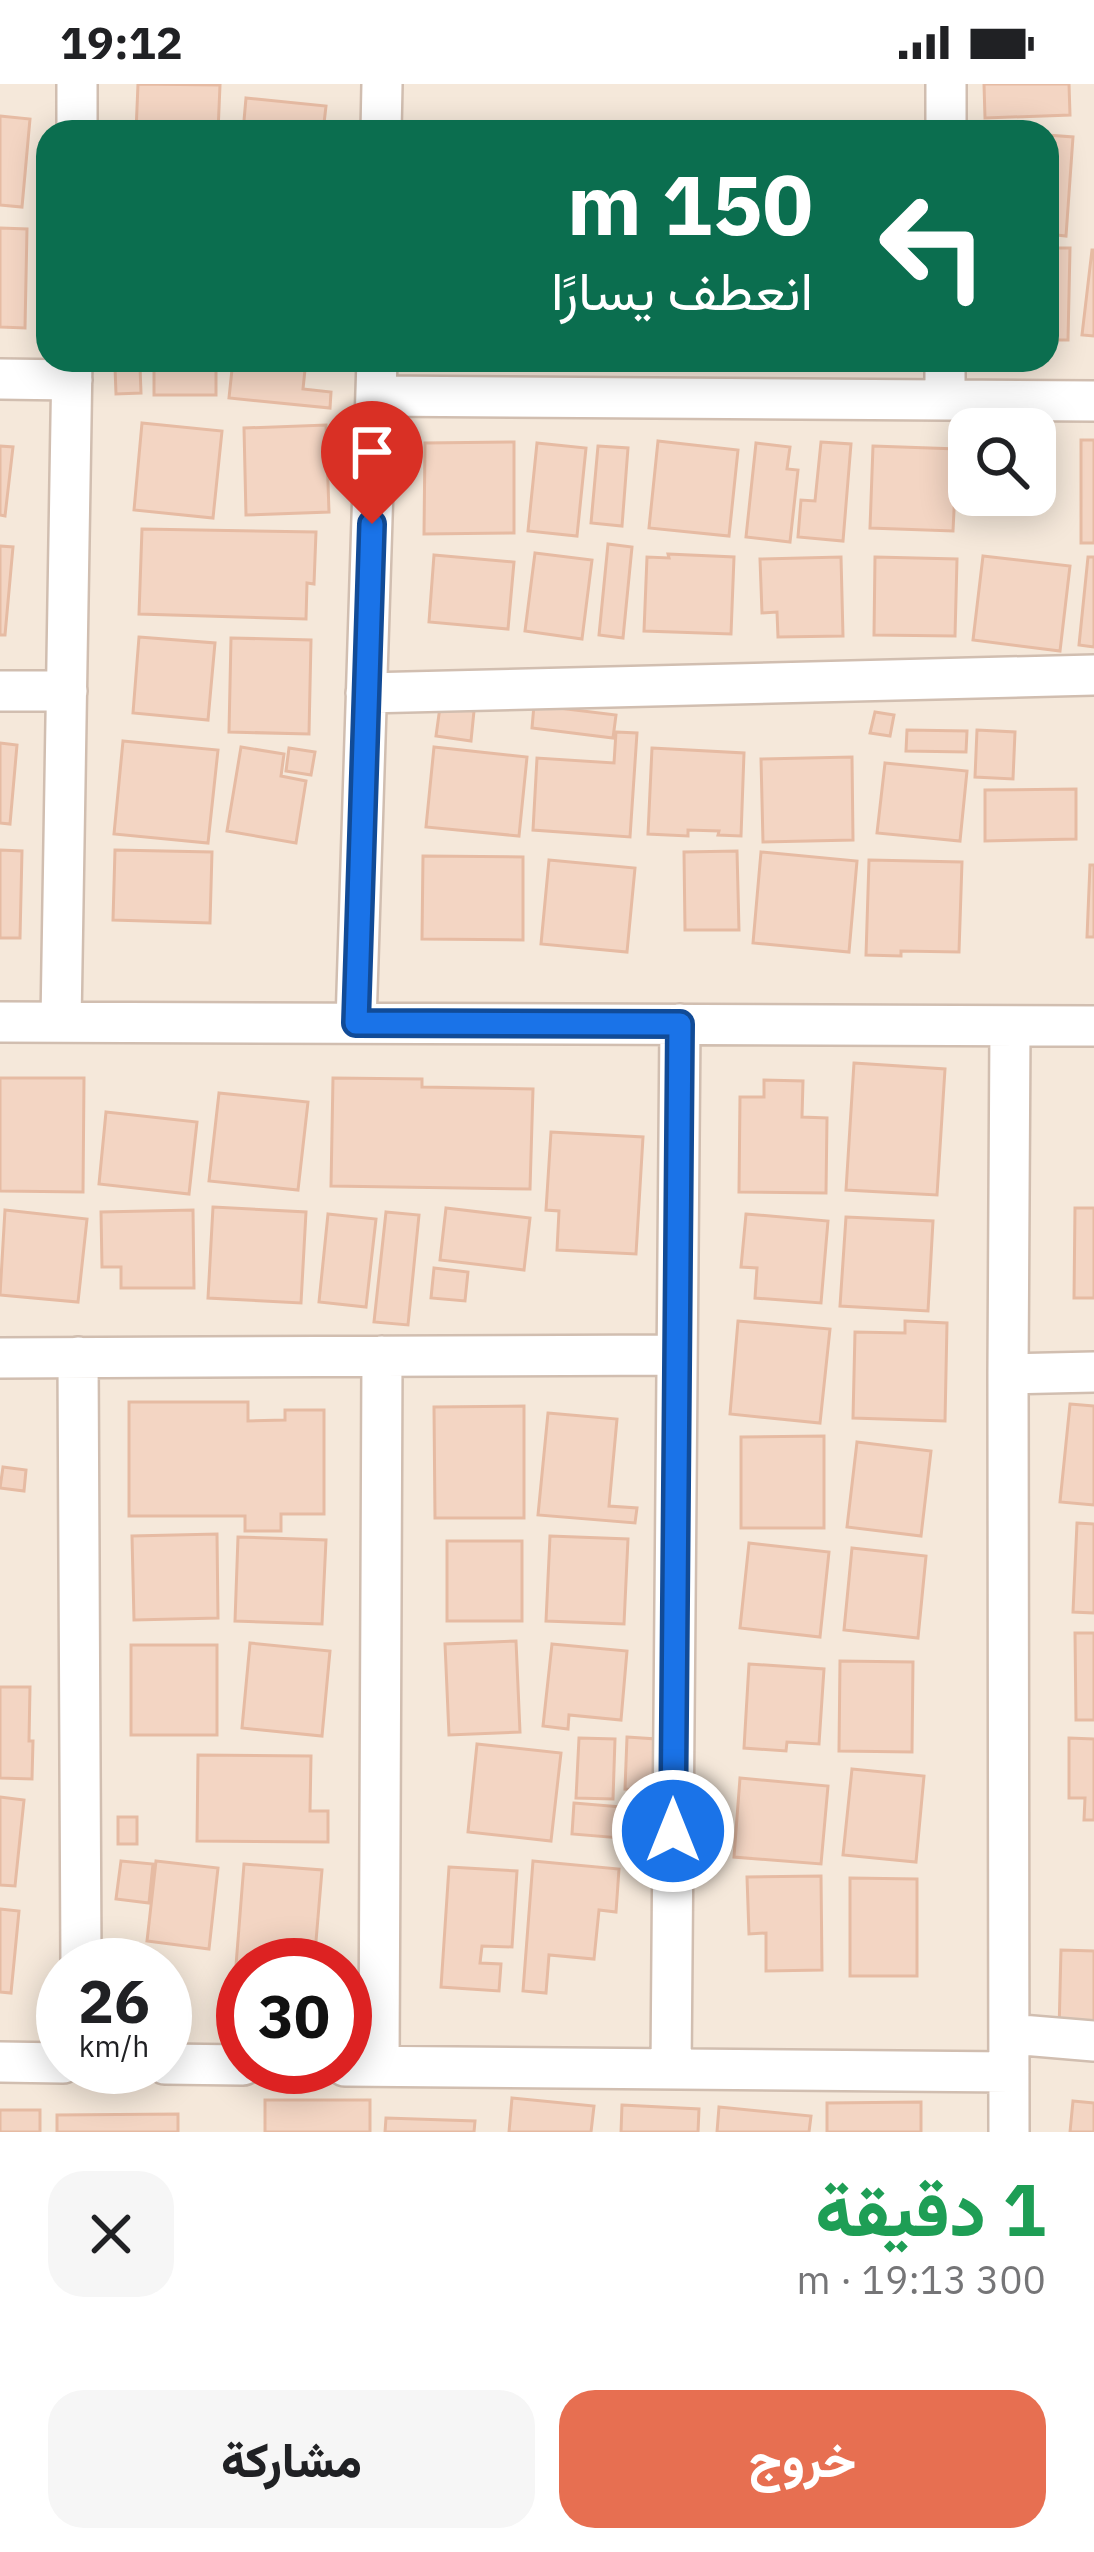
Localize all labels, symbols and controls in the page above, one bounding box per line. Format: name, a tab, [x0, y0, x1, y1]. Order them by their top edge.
text: 19:12	[60, 13, 183, 71]
text: 150 m	[567, 149, 813, 258]
icon: left	[855, 168, 1011, 324]
text: انعطف يسارًا	[551, 255, 813, 325]
pin	[321, 401, 423, 524]
map controls	[948, 408, 1056, 516]
button: search	[948, 408, 1056, 516]
icon: arrive	[339, 419, 405, 485]
position arrow	[610, 1768, 736, 1894]
speed limit sign: 30	[216, 1938, 372, 2094]
text: 26	[78, 1961, 150, 2040]
text: km/h	[79, 2026, 149, 2065]
text: 1 دقيقة	[815, 2162, 1046, 2256]
button: close	[48, 2171, 174, 2297]
text: 300 m · 19:13	[796, 2254, 1046, 2305]
button: مشاركة	[48, 2390, 535, 2528]
button: خروج	[559, 2390, 1046, 2528]

